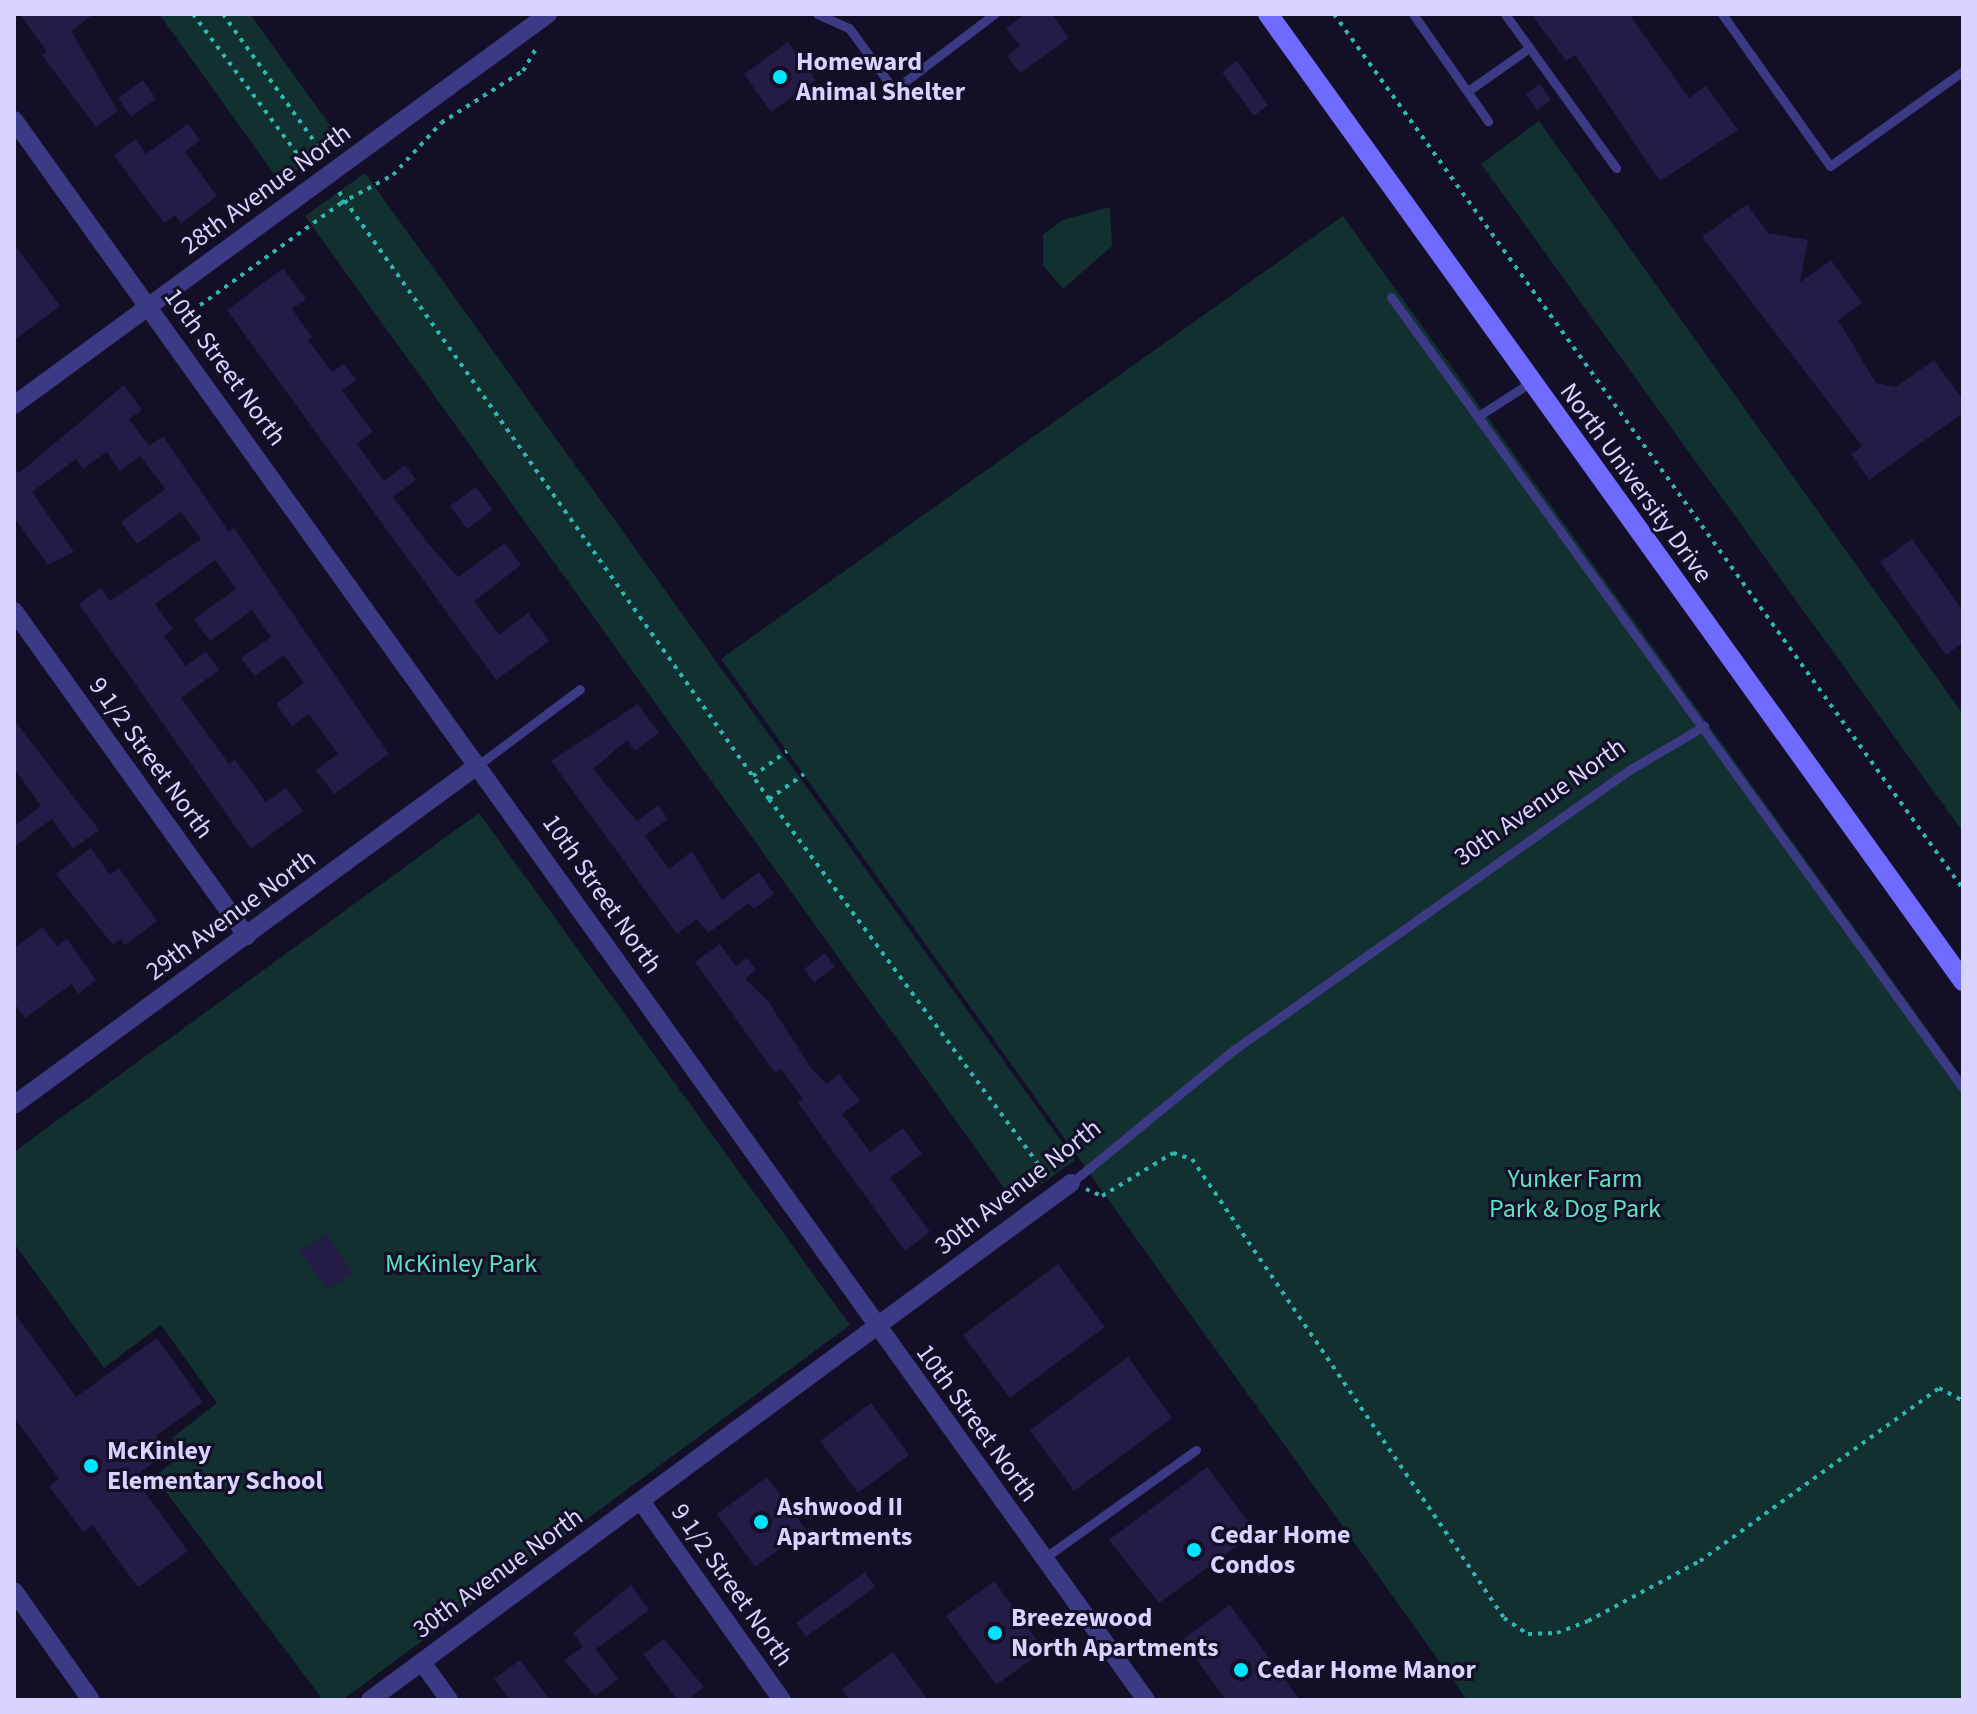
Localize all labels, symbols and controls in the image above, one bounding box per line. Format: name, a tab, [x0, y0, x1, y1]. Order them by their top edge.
place label: Homeward Animal Shelter	[796, 46, 965, 108]
marker: Homeward Animal Shelter	[771, 68, 789, 86]
street label: 28th Avenue North	[175, 117, 357, 261]
street label: 10th Street North	[157, 282, 293, 452]
street label: North University Drive	[1553, 377, 1719, 589]
street label: 9 1/2 Street North	[82, 671, 220, 845]
street label: 30th Avenue North	[1448, 731, 1632, 873]
street label: 10th Street North	[536, 808, 668, 980]
street label: 29th Avenue North	[140, 843, 322, 987]
street label: 30th Avenue North	[929, 1112, 1107, 1262]
park label: Yunker Farm Park & Dog Park	[1489, 1163, 1661, 1224]
park label: McKinley Park	[385, 1248, 537, 1280]
street label: 10th Street North	[909, 1338, 1045, 1508]
place label: McKinley Elementary School	[107, 1435, 323, 1496]
marker: McKinley Elementary School	[82, 1457, 100, 1475]
place label: Ashwood II Apartments	[777, 1491, 912, 1552]
street label: 9 1/2 Street North	[664, 1498, 800, 1672]
street label: 30th Avenue North	[407, 1501, 589, 1645]
marker: Ashwood II Apartments	[752, 1513, 770, 1531]
place label: Cedar Home Condos	[1210, 1519, 1350, 1580]
marker: Cedar Home Condos	[1185, 1541, 1203, 1559]
place label: Breezewood North Apartments	[1011, 1602, 1218, 1664]
marker: Breezewood North Apartments	[986, 1624, 1004, 1642]
place label: Cedar Home Manor	[1257, 1654, 1476, 1686]
marker: Cedar Home Manor	[1232, 1661, 1250, 1679]

